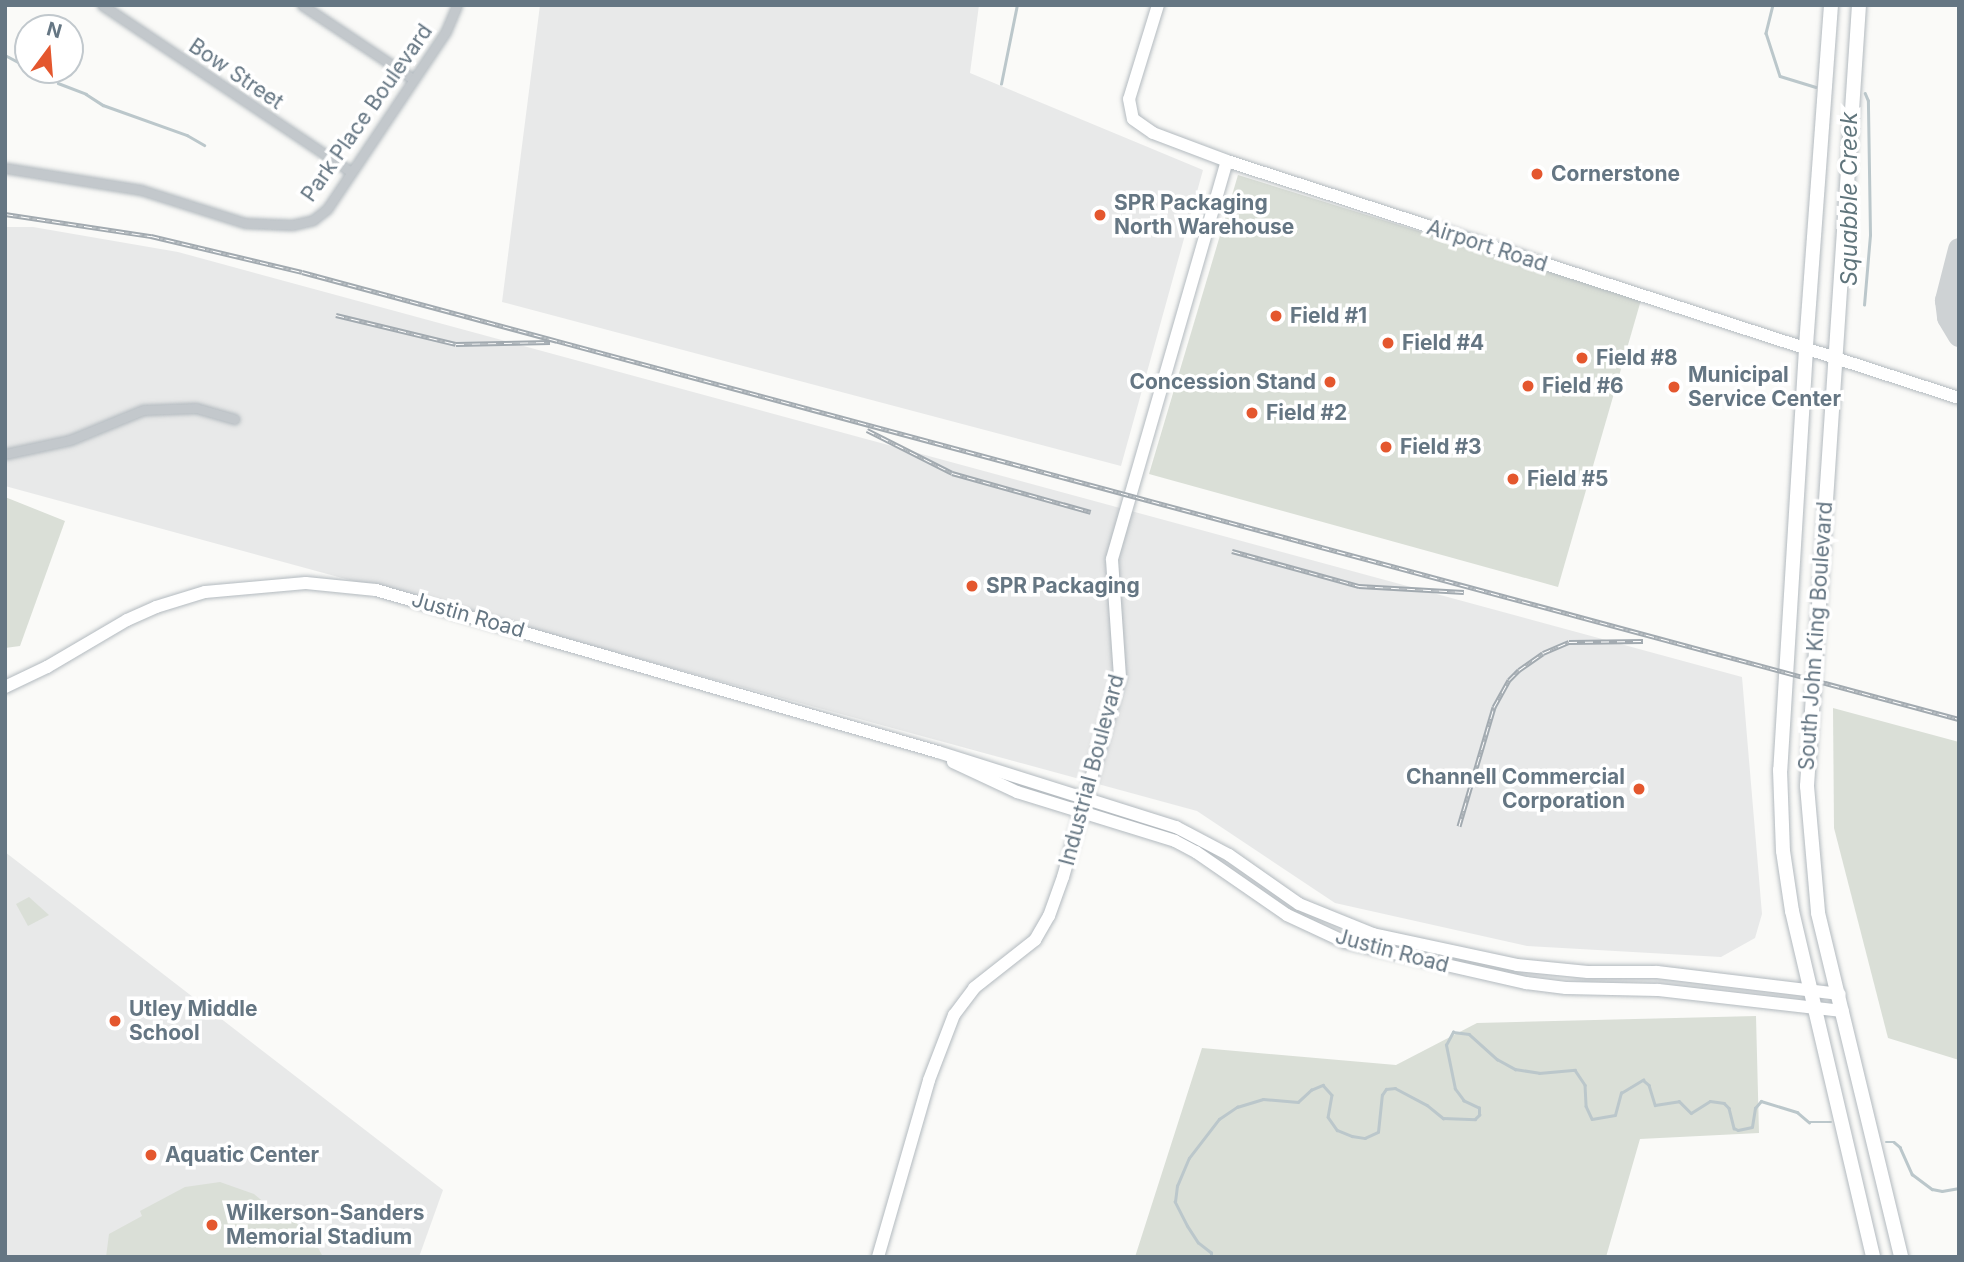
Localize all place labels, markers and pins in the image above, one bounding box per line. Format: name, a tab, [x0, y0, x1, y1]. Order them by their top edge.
place label: Cornerstone	[1551, 161, 1680, 187]
marker: Cornerstone	[1529, 166, 1545, 182]
place label: SPR Packaging North Warehouse	[1114, 190, 1294, 240]
marker: SPR Packaging North Warehouse	[1092, 207, 1108, 223]
place label: Field #1	[1290, 303, 1367, 329]
marker: Field #1	[1268, 308, 1284, 324]
place label: Field #4	[1402, 330, 1484, 356]
marker: Field #4	[1380, 335, 1396, 351]
place label: Field #8	[1596, 345, 1678, 371]
marker: Field #8	[1574, 350, 1590, 366]
place label: Municipal Service Center	[1688, 362, 1841, 412]
place label: Concession Stand	[1129, 369, 1316, 395]
place label: Field #6	[1542, 373, 1624, 399]
marker: Concession Stand	[1322, 374, 1338, 390]
marker: Field #6	[1520, 378, 1536, 394]
marker: Municipal Service Center	[1666, 379, 1682, 395]
place label: Field #2	[1266, 400, 1347, 426]
marker: Field #2	[1244, 405, 1260, 421]
place label: Field #3	[1400, 434, 1482, 460]
marker: Field #3	[1378, 439, 1394, 455]
place label: Field #5	[1527, 466, 1608, 492]
marker: Field #5	[1505, 471, 1521, 487]
place label: SPR Packaging	[986, 573, 1140, 599]
marker: SPR Packaging	[964, 578, 980, 594]
place label: Channell Commercial Corporation	[1406, 764, 1625, 814]
marker: Channell Commercial Corporation	[1631, 781, 1647, 797]
place label: Utley Middle School	[129, 996, 257, 1046]
marker: Utley Middle School	[107, 1013, 123, 1029]
place label: Aquatic Center	[165, 1142, 319, 1168]
marker: Aquatic Center	[143, 1147, 159, 1163]
place label: Wilkerson-Sanders Memorial Stadium	[226, 1200, 425, 1250]
marker: Wilkerson-Sanders Memorial Stadium	[204, 1217, 220, 1233]

